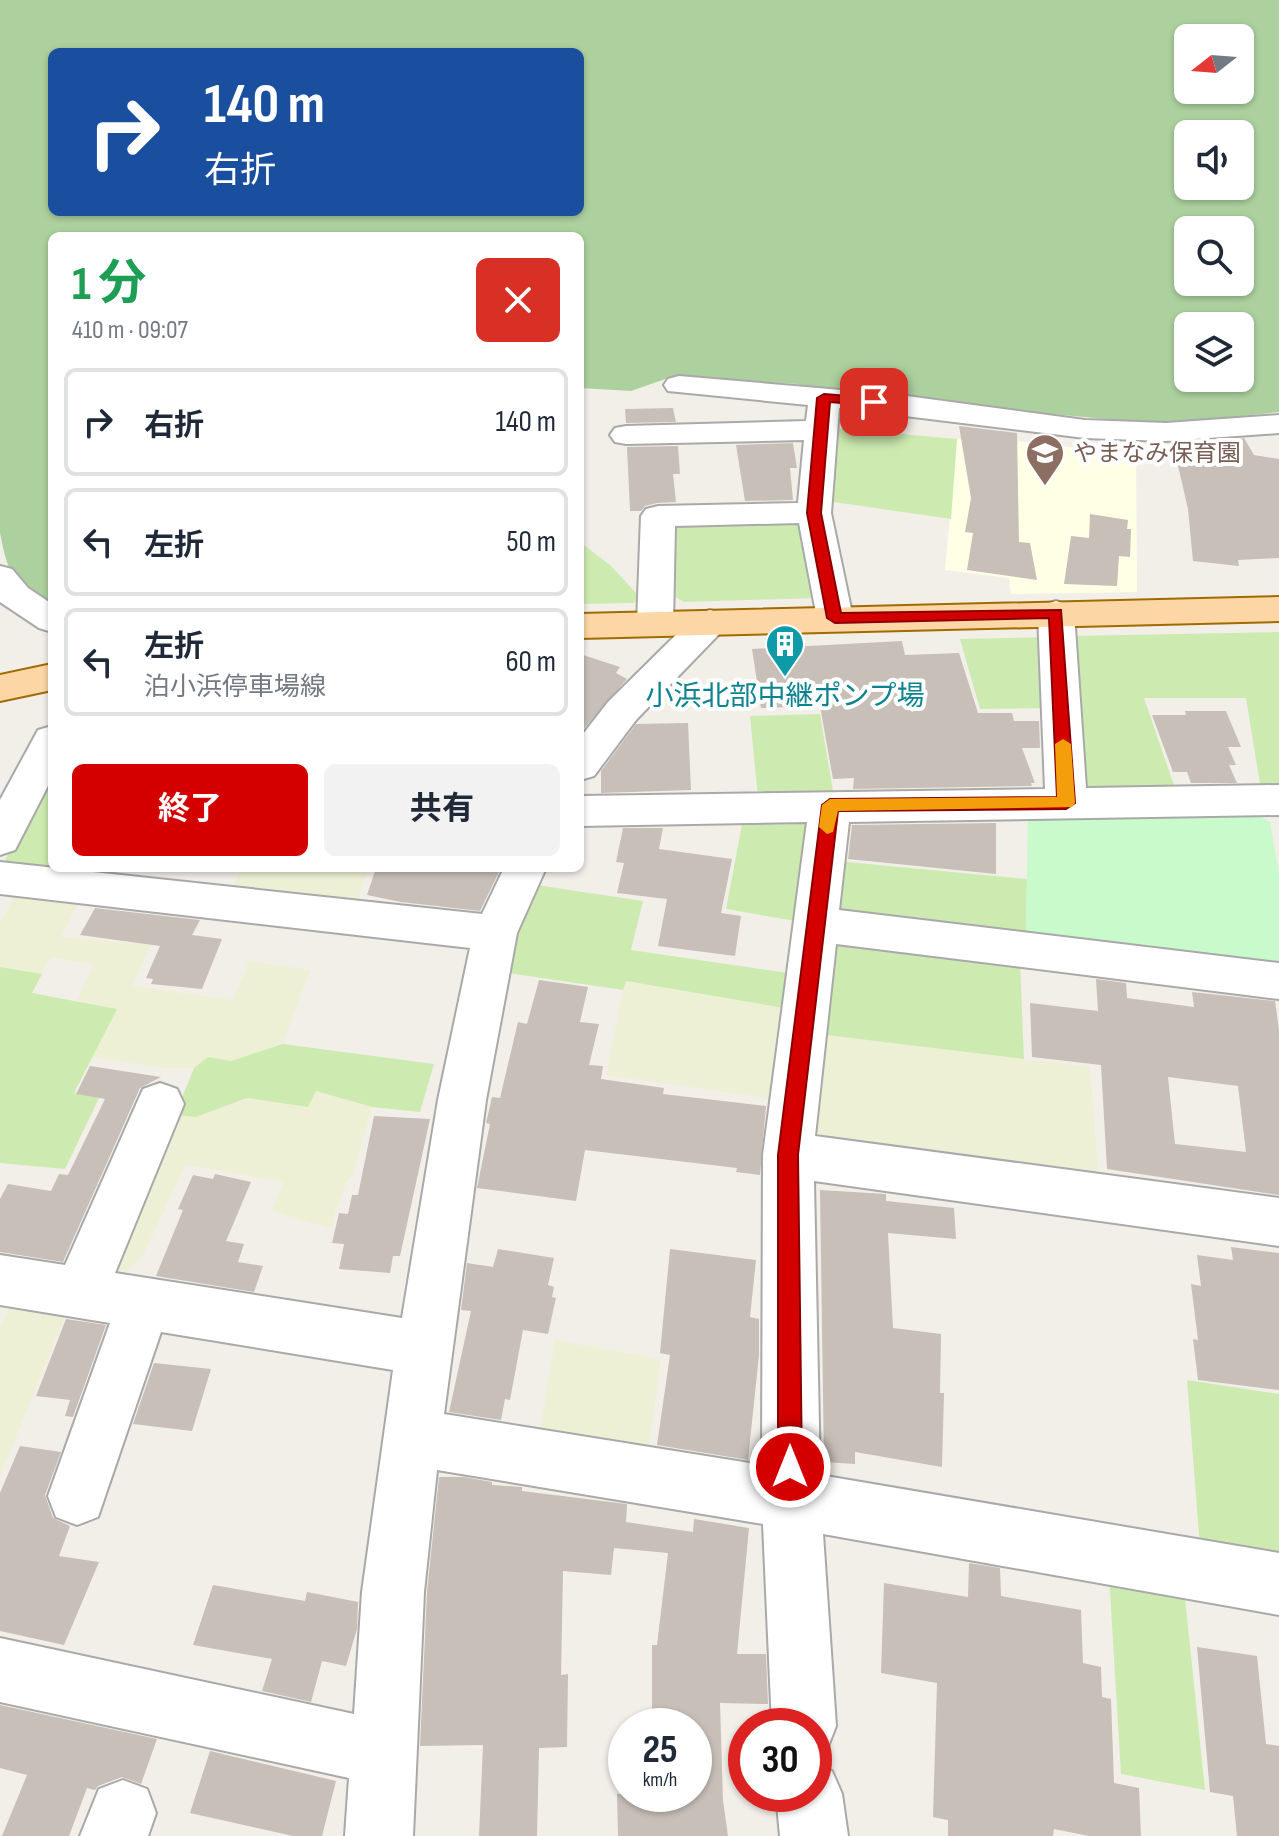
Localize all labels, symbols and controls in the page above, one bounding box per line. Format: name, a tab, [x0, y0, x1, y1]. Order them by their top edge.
north arrow	[1174, 24, 1254, 104]
map controls	[1174, 24, 1254, 392]
text: 140 m	[204, 72, 325, 139]
icon: right	[72, 80, 176, 184]
button: sound	[1174, 120, 1254, 200]
text: 右折	[204, 150, 276, 193]
button: search	[1174, 216, 1254, 296]
text: 1 分	[72, 256, 146, 313]
button: close	[476, 258, 560, 342]
button: layers	[1174, 312, 1254, 392]
text: 410 m · 09:07	[72, 315, 188, 346]
pin	[840, 368, 908, 436]
icon: arrive	[852, 380, 896, 424]
icon: right	[76, 400, 120, 444]
text: 140 m	[496, 404, 556, 440]
text: 右折	[144, 408, 204, 444]
school or university icon: やまなみ保育園	[1024, 432, 1066, 487]
place label: やまなみ保育園	[1073, 439, 1241, 468]
icon: left	[76, 520, 120, 564]
text: 50 m	[507, 524, 556, 560]
text: 左折	[144, 528, 204, 564]
building icon: 小浜北部中継ポンプ場	[764, 623, 806, 678]
text: 左折	[144, 629, 204, 665]
icon: left	[76, 640, 120, 684]
text: 60 m	[505, 644, 556, 680]
text: 泊小浜停車場線	[144, 672, 326, 703]
place label: 小浜北部中継ポンプ場	[645, 680, 925, 713]
button: 終了	[72, 764, 308, 856]
button: 共有	[324, 764, 560, 856]
position arrow	[748, 1425, 832, 1509]
speed limit sign: 30	[728, 1708, 832, 1812]
text: 25	[642, 1726, 678, 1774]
text: km/h	[643, 1768, 677, 1792]

